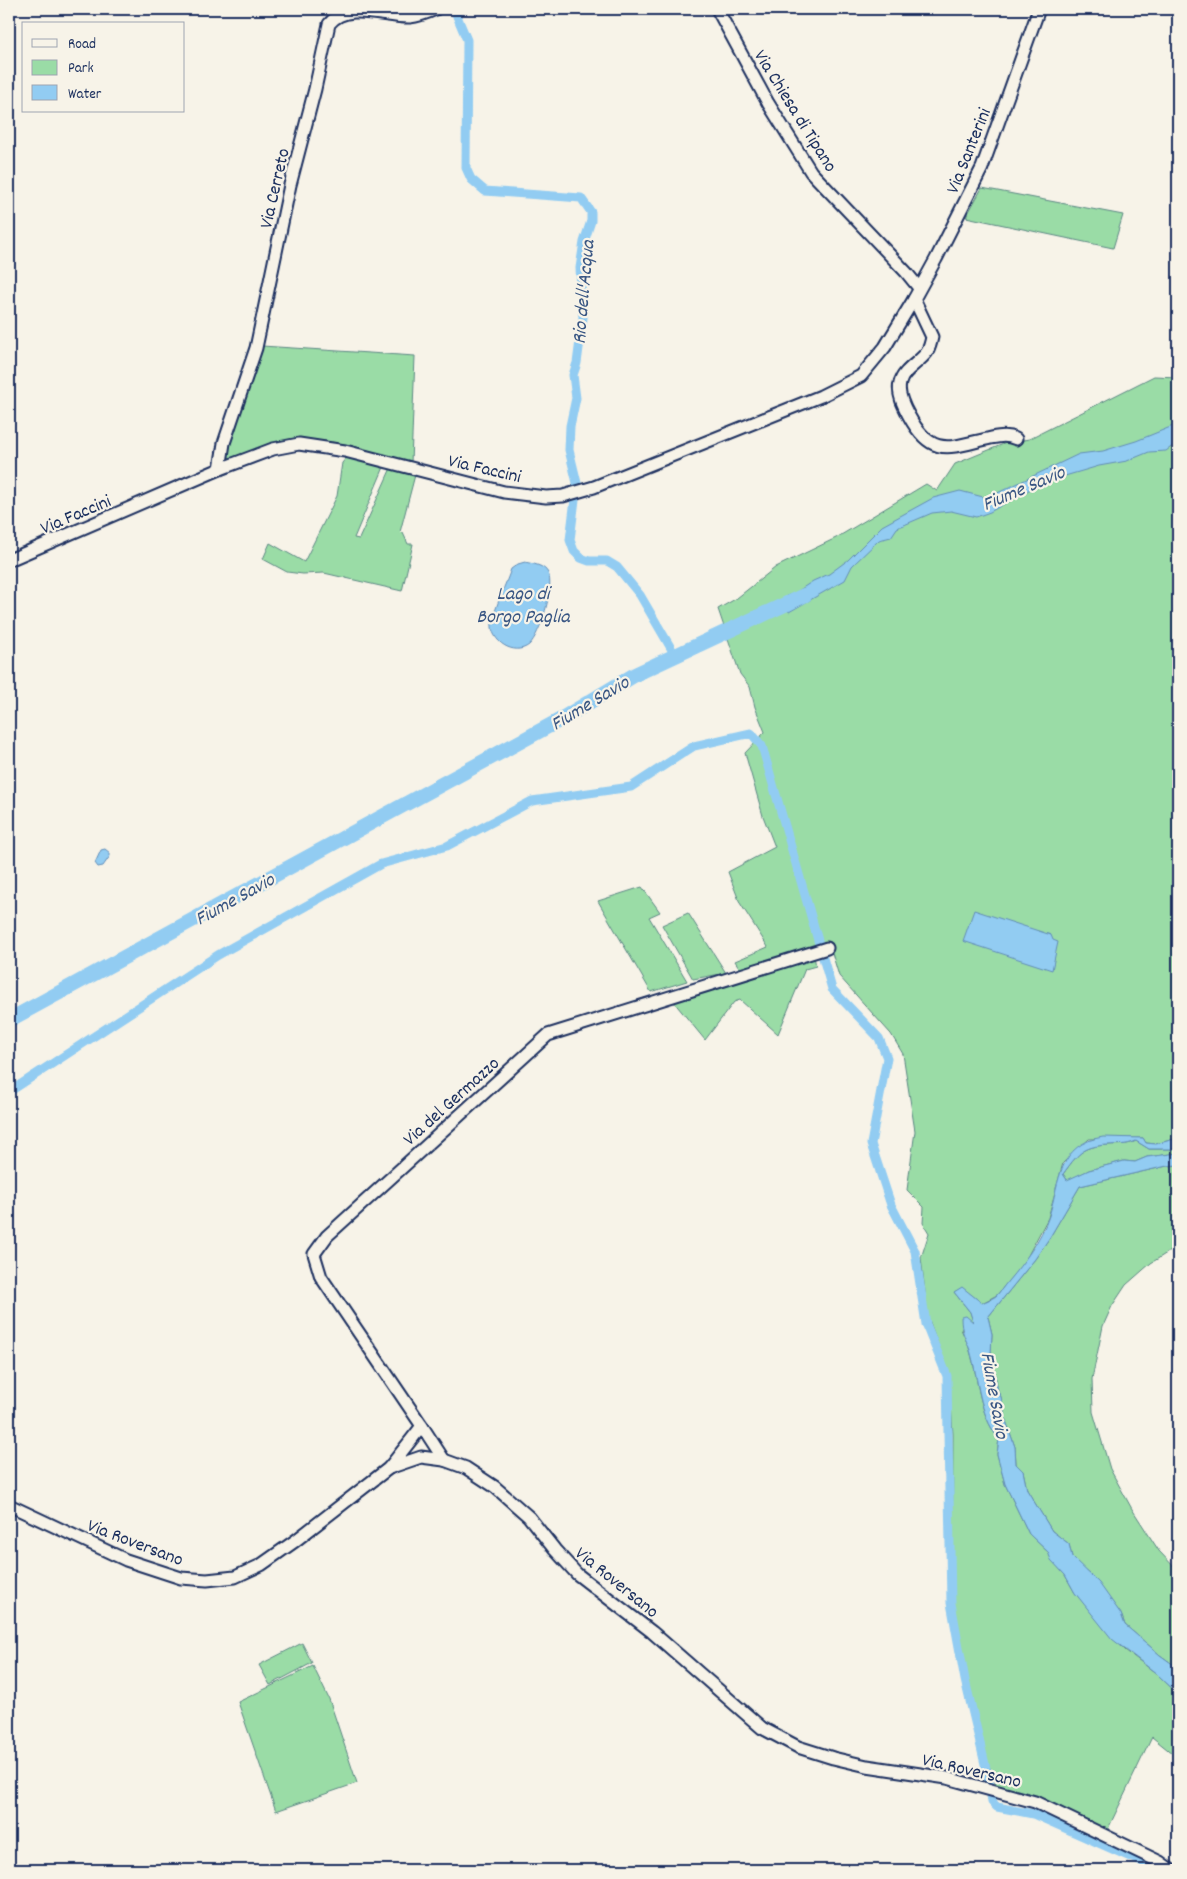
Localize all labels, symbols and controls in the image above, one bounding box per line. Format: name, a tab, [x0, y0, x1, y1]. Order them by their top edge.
legend	[22, 22, 185, 112]
text: Road	[68, 34, 96, 56]
street label: Via Chiesa di Tipano	[746, 45, 843, 178]
text: Park	[68, 58, 94, 80]
text: Water	[68, 84, 102, 106]
street label: Via Santerini	[941, 104, 1000, 198]
street label: Via Cerreto	[254, 146, 299, 232]
water label: Rio dell'Acqua	[566, 237, 604, 345]
street label: Via Faccini	[445, 449, 524, 492]
water label: Fiume Savio	[978, 459, 1071, 520]
street label: Via Faccini	[37, 489, 116, 543]
water label: Lago di Borgo Paglia	[476, 581, 571, 632]
water label: Fiume Savio	[546, 669, 636, 739]
water label: Fiume Savio	[190, 867, 281, 934]
street label: Via del Germazzo	[398, 1052, 507, 1153]
water label: Fiume Savio	[972, 1350, 1015, 1442]
street label: Via Roversano	[83, 1514, 187, 1575]
street label: Via Roversano	[568, 1541, 664, 1626]
street label: Via Roversano	[919, 1748, 1023, 1797]

